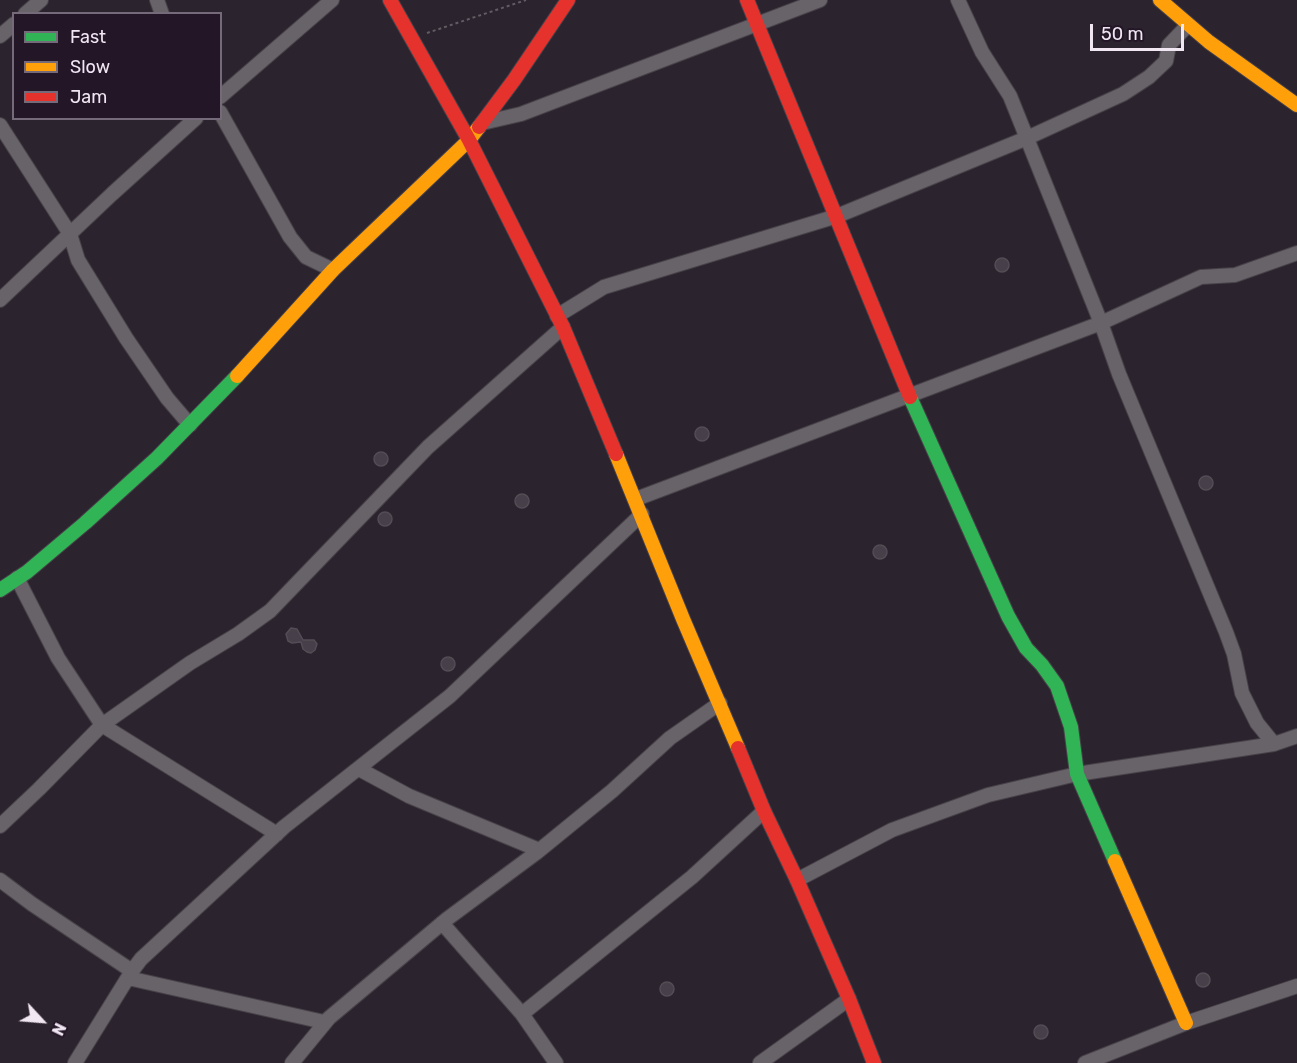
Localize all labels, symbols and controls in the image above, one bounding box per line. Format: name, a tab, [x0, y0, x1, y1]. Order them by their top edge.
legend	[12, 12, 222, 120]
scale bar	[1093, 12, 1188, 50]
text: 50 m	[1101, 23, 1144, 45]
text: Fast	[70, 26, 106, 48]
text: Slow	[70, 56, 110, 78]
text: Jam	[70, 86, 107, 108]
north arrow	[12, 991, 72, 1051]
text: N	[48, 1020, 70, 1038]

